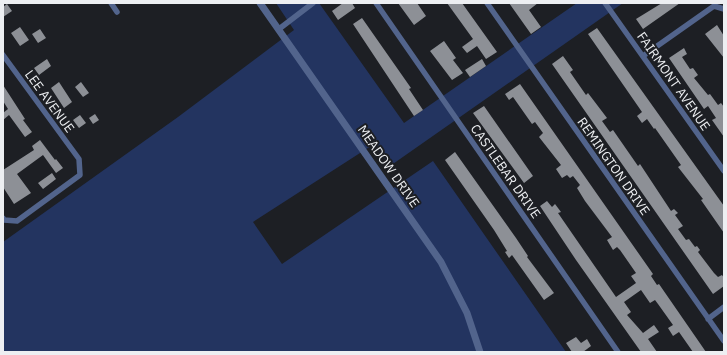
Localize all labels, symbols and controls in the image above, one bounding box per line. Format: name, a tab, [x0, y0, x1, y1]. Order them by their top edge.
street label: FAIRMONT AVENUE	[633, 29, 714, 134]
street label: LEE AVENUE	[21, 67, 78, 136]
street label: REMINGTON DRIVE	[573, 114, 654, 219]
street label: CASTLEBAR DRIVE	[467, 121, 544, 222]
street label: MEADOW DRIVE	[354, 122, 423, 211]

